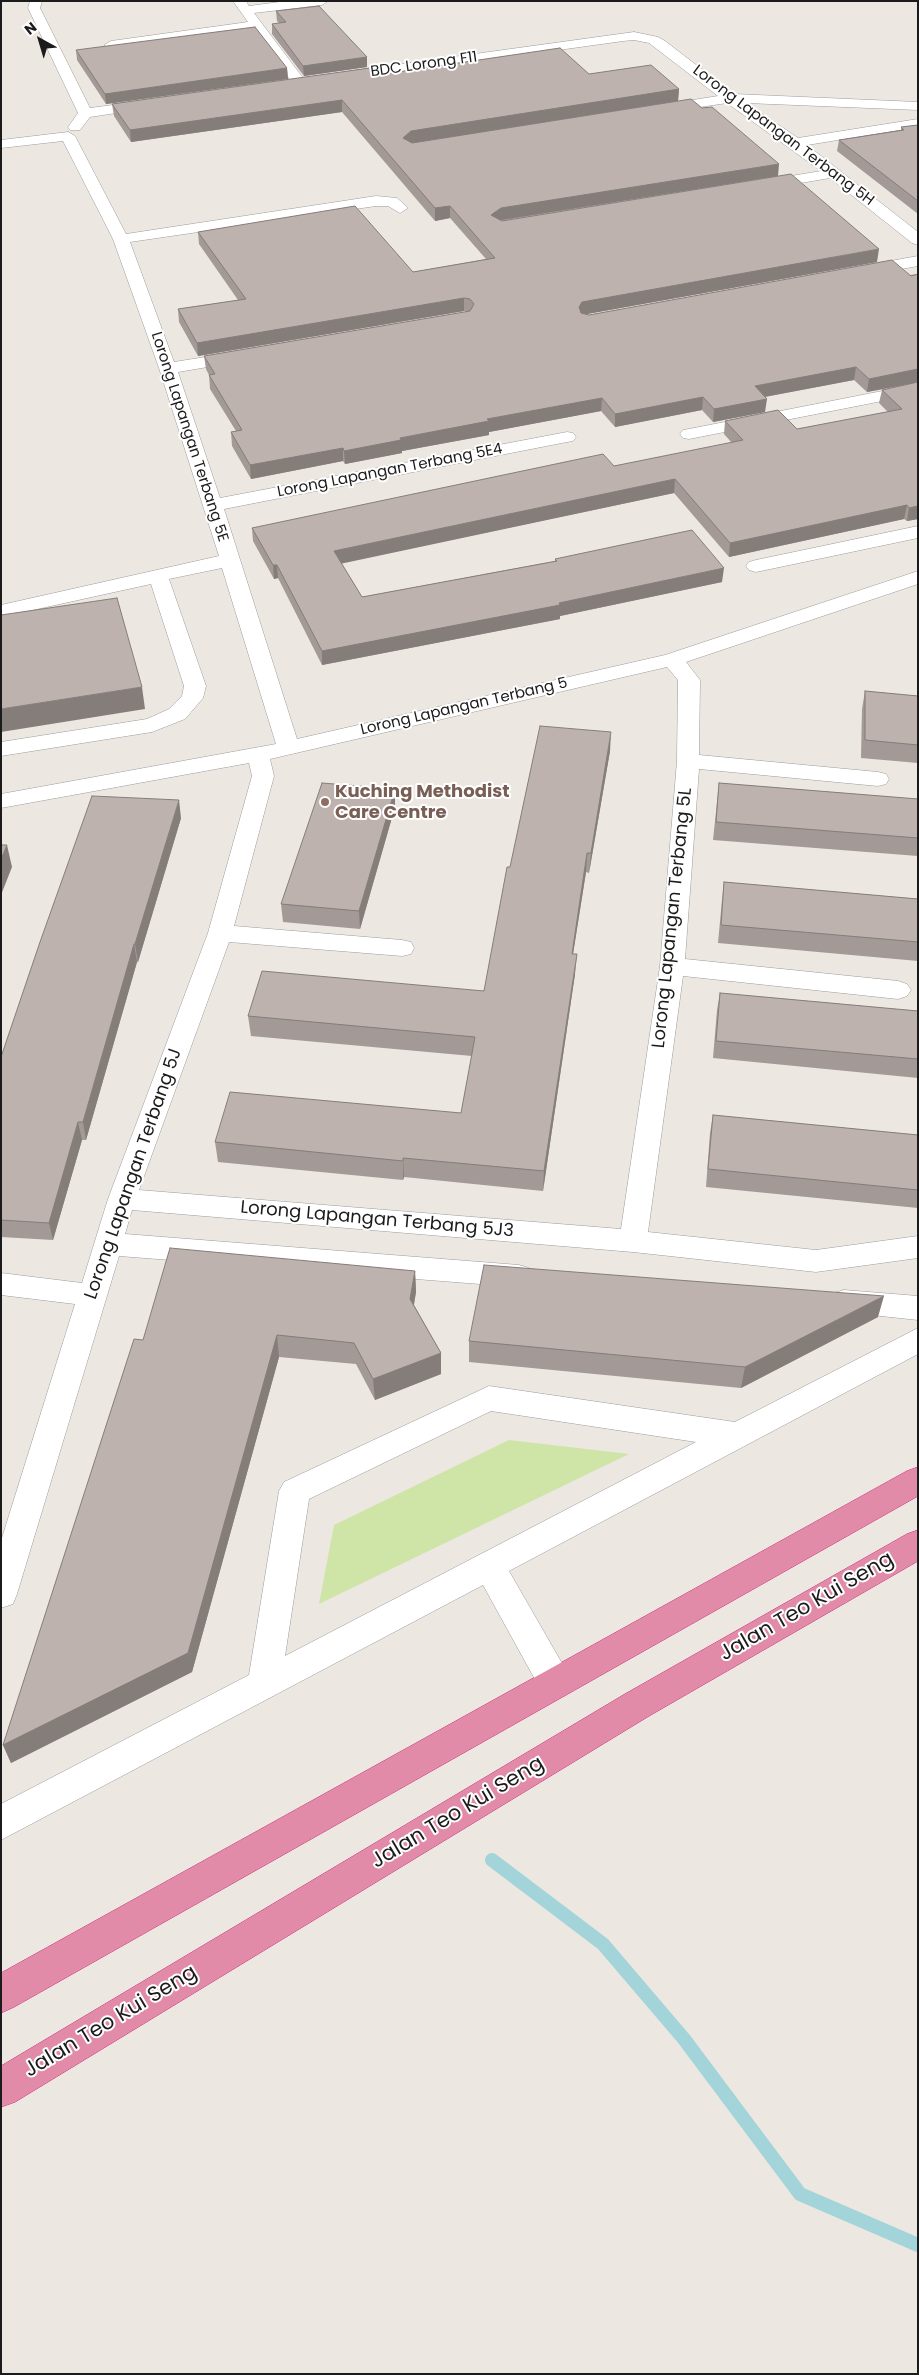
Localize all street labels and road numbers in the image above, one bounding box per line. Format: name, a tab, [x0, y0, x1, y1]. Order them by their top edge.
street label: BDC Lorong F11	[369, 49, 479, 81]
street label: Lorong Lapangan Terbang 5H	[689, 62, 877, 210]
street label: Lorong Lapangan Terbang 5E	[147, 330, 231, 544]
street label: Lorong Lapangan Terbang 5E4	[276, 440, 504, 502]
street label: Lorong Lapangan Terbang 5	[359, 674, 569, 740]
street label: Lorong Lapangan Terbang 5L	[649, 787, 697, 1049]
street label: Lorong Lapangan Terbang 5J	[81, 1046, 187, 1302]
street label: Lorong Lapangan Terbang 5J3	[239, 1197, 515, 1243]
street label: Jalan Teo Kui Seng	[715, 1547, 899, 1667]
street label: Jalan Teo Kui Seng	[367, 1751, 549, 1875]
street label: Jalan Teo Kui Seng	[20, 1960, 202, 2084]

